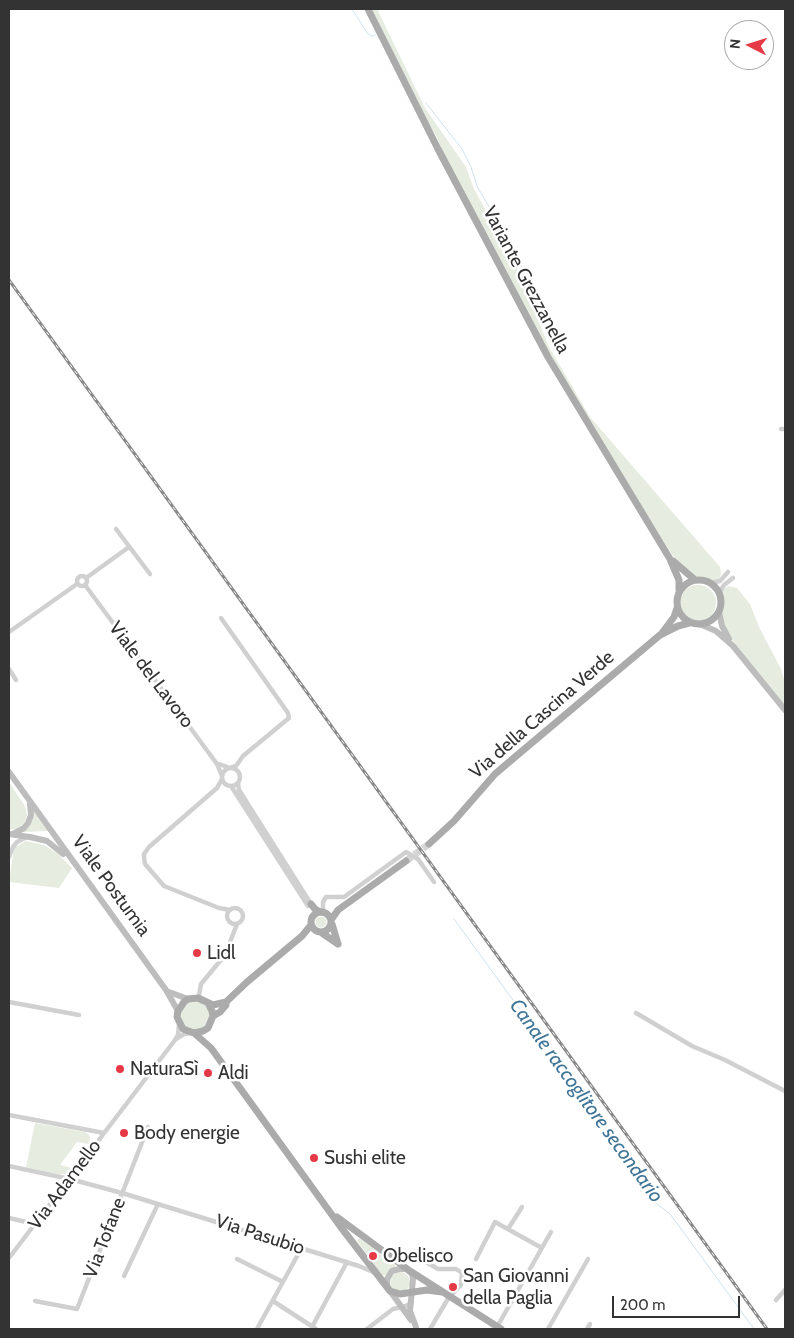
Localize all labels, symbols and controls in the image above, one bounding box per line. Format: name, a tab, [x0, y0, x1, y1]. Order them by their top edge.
north arrow	[724, 20, 774, 70]
text: N	[726, 38, 744, 49]
street label: Variante Grezzanella	[478, 202, 574, 358]
street label: Viale del Lavoro	[104, 617, 198, 733]
street label: Via della Cascina Verde	[465, 646, 619, 784]
street label: Viale Postumia	[67, 831, 155, 941]
place label: Lidl	[207, 942, 236, 964]
marker: Lidl	[191, 947, 203, 959]
water label: Canale raccoglitore secondario	[504, 995, 668, 1207]
place label: NaturaSì	[130, 1058, 198, 1080]
place label: Aldi	[218, 1062, 249, 1084]
marker: NaturaSì	[114, 1063, 126, 1075]
marker: Aldi	[202, 1067, 214, 1079]
place label: Body energie	[134, 1122, 240, 1144]
marker: Body energie	[118, 1127, 130, 1139]
street label: Via Adamello	[24, 1136, 106, 1234]
place label: Sushi elite	[324, 1147, 406, 1169]
marker: Sushi elite	[308, 1152, 320, 1164]
street label: Via Tofane	[79, 1194, 131, 1282]
street label: Via Pasubio	[213, 1210, 307, 1260]
place label: Obelisco	[383, 1245, 453, 1267]
marker: Obelisco	[367, 1250, 379, 1262]
place label: San Giovanni della Paglia	[463, 1265, 569, 1309]
marker: San Giovanni della Paglia	[447, 1281, 459, 1293]
scale bar	[614, 1286, 742, 1318]
text: 200 m	[620, 1296, 665, 1314]

